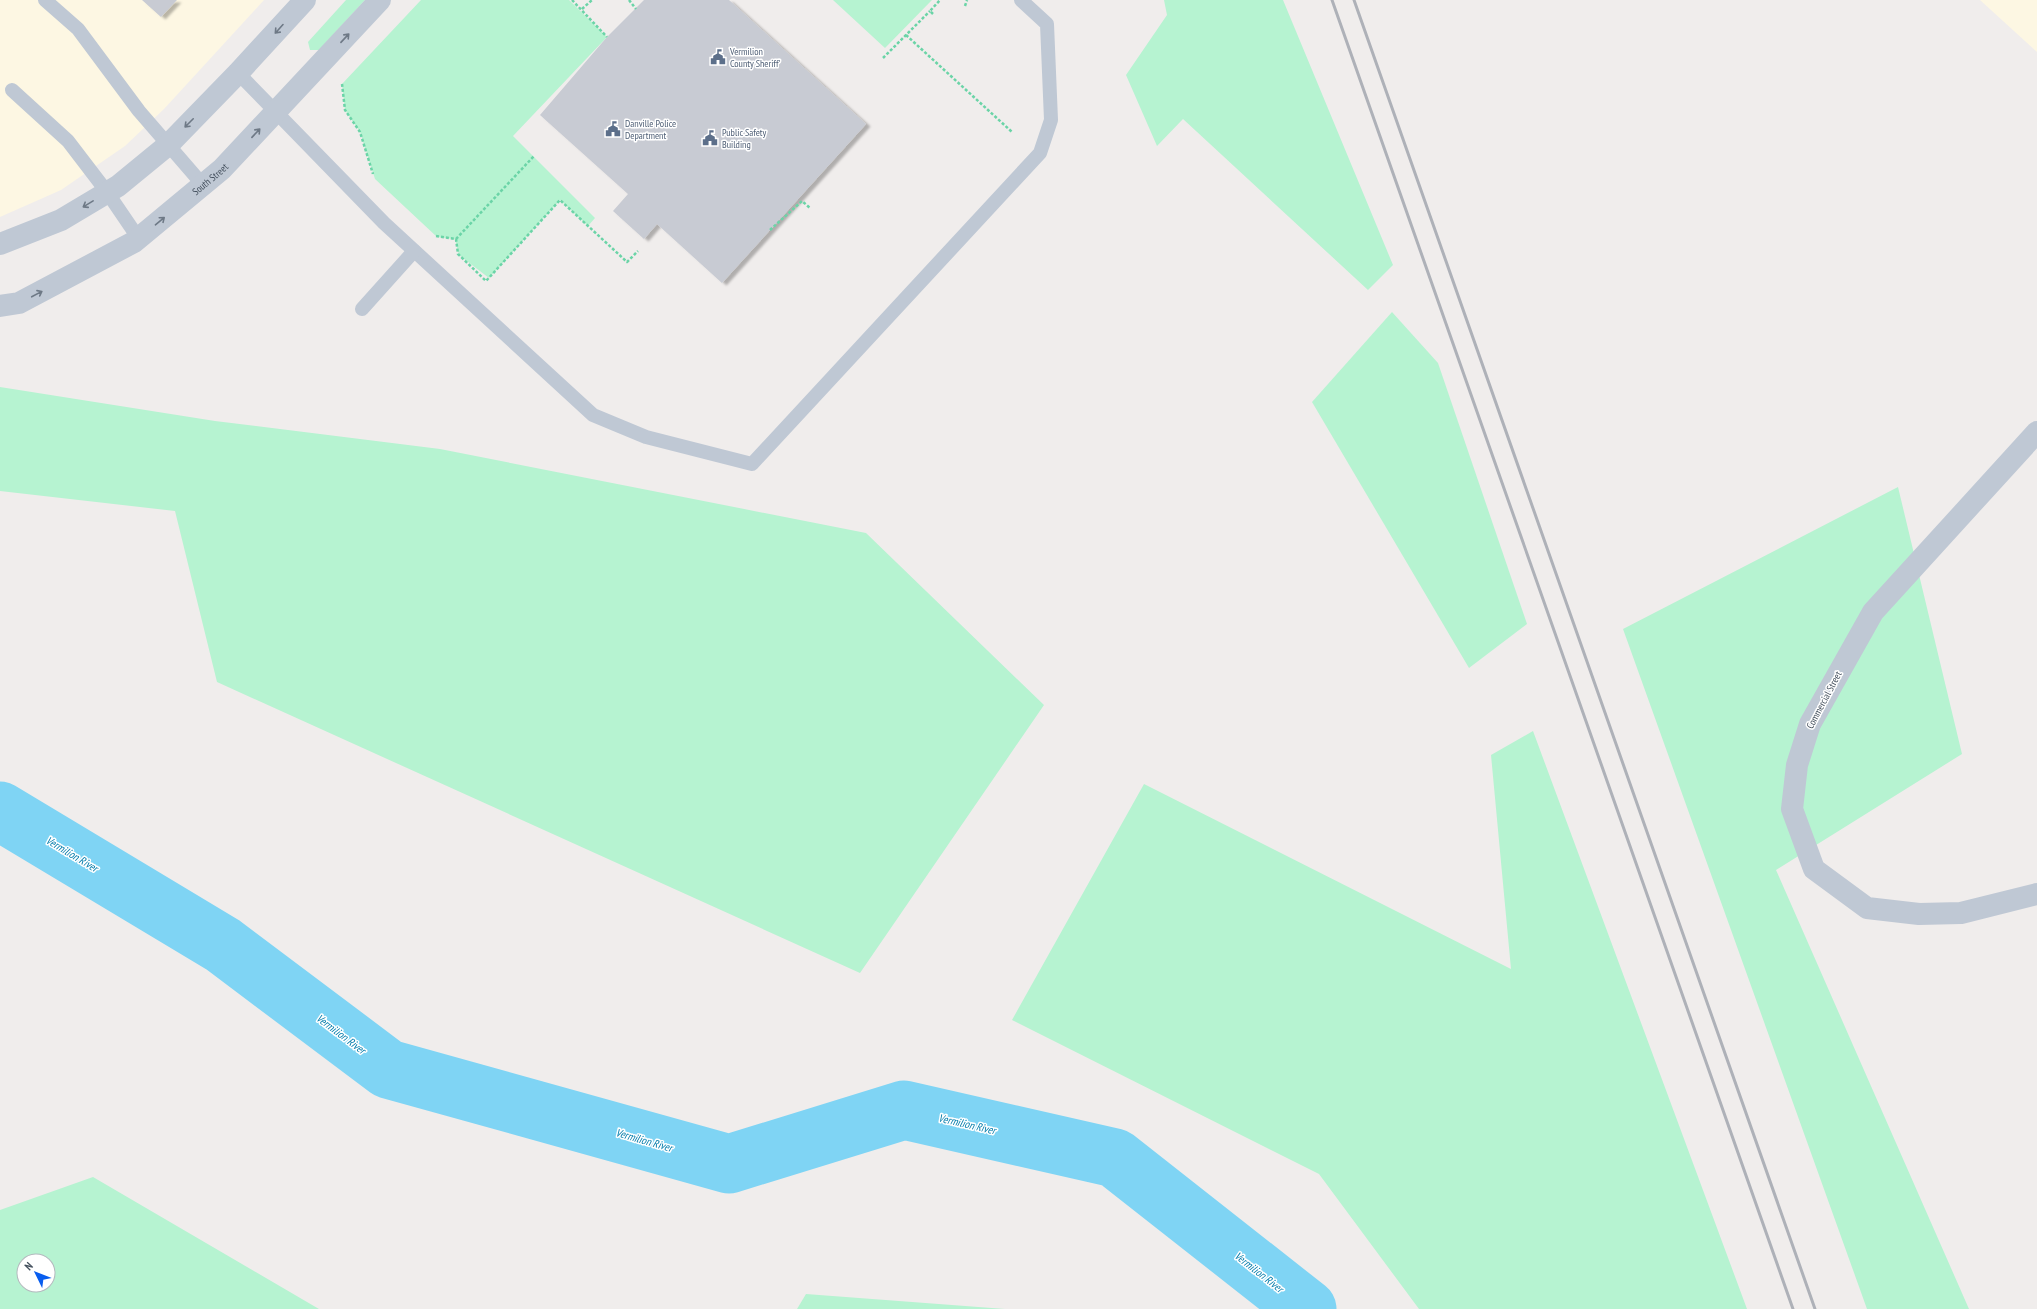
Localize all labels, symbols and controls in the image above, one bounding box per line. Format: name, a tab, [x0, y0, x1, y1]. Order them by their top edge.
one-way arrow	[274, 24, 283, 34]
one-way arrow	[340, 33, 349, 43]
place label: Vermilion County Sheriff'	[729, 45, 781, 70]
public building icon: Vermilion County Sheriff'	[709, 48, 727, 66]
place label: Danville Police Department	[625, 117, 676, 142]
one-way arrow	[184, 118, 194, 128]
public building icon: Danville Police Department	[604, 120, 622, 138]
place label: Public Safety Building	[722, 126, 766, 151]
one-way arrow	[251, 129, 260, 139]
public building icon: Public Safety Building	[701, 129, 719, 147]
street label: South Street	[189, 160, 231, 198]
one-way arrow	[82, 200, 94, 208]
one-way arrow	[155, 217, 166, 226]
one-way arrow	[30, 289, 42, 297]
street label: Commercial Street	[1803, 669, 1845, 731]
water label: Vermilion River	[44, 833, 102, 876]
water label: Vermilion River	[314, 1011, 370, 1058]
water label: Vermilion River	[937, 1111, 999, 1138]
water label: Vermilion River	[614, 1125, 676, 1155]
water label: Vermilion River	[1232, 1249, 1288, 1297]
north arrow	[16, 1253, 56, 1293]
text: N	[22, 1259, 36, 1273]

